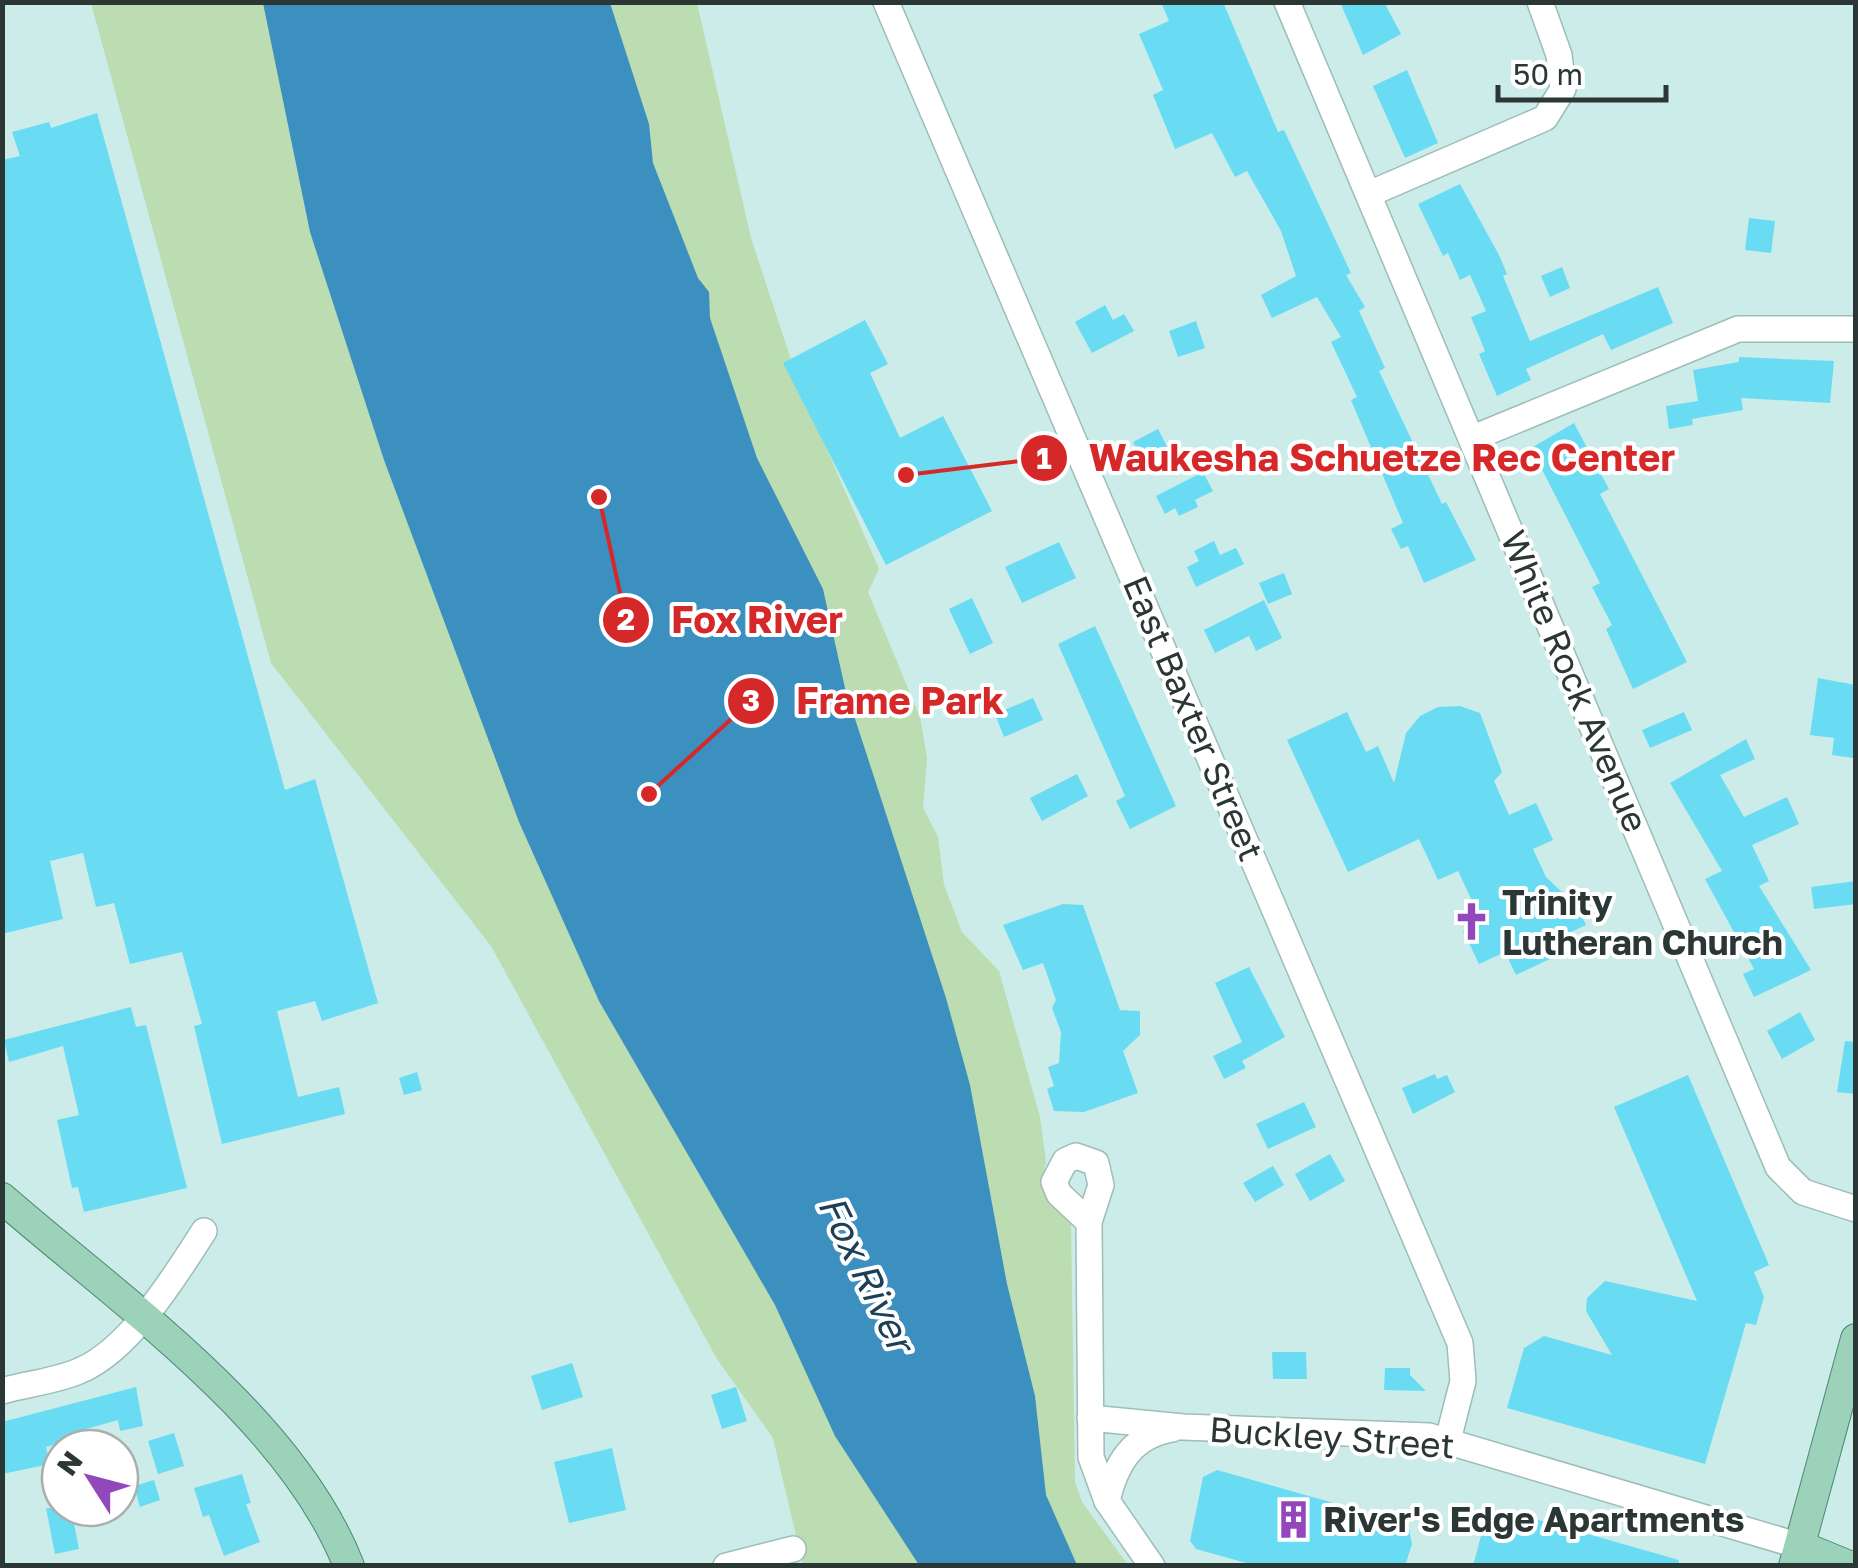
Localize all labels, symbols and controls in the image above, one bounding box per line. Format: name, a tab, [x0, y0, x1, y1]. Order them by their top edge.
scale bar	[1498, 40, 1666, 102]
text: 50 m	[1513, 56, 1583, 92]
callout: Waukesha Schuetze Rec Center	[1019, 424, 1696, 492]
text: Waukesha Schuetze Rec Center	[1089, 434, 1676, 479]
text: 1	[1036, 440, 1052, 476]
street label: White Rock Avenue	[1493, 524, 1657, 838]
street label: East Baxter Street	[1115, 569, 1273, 867]
callout: Fox River	[601, 586, 863, 654]
text: Fox River	[671, 596, 843, 641]
text: 2	[617, 601, 635, 637]
callout: Frame Park	[726, 667, 1024, 735]
text: Frame Park	[796, 677, 1004, 722]
text: 3	[742, 682, 760, 718]
place label: Trinity Lutheran Church	[1502, 881, 1783, 963]
church icon: Trinity Lutheran Church	[1451, 901, 1493, 943]
water label: Fox River	[810, 1188, 926, 1363]
street label: Buckley Street	[1208, 1407, 1456, 1467]
north arrow	[40, 1428, 140, 1528]
text: N	[50, 1445, 89, 1481]
building icon: River's Edge Apartments	[1272, 1498, 1314, 1540]
place label: River's Edge Apartments	[1323, 1498, 1745, 1540]

